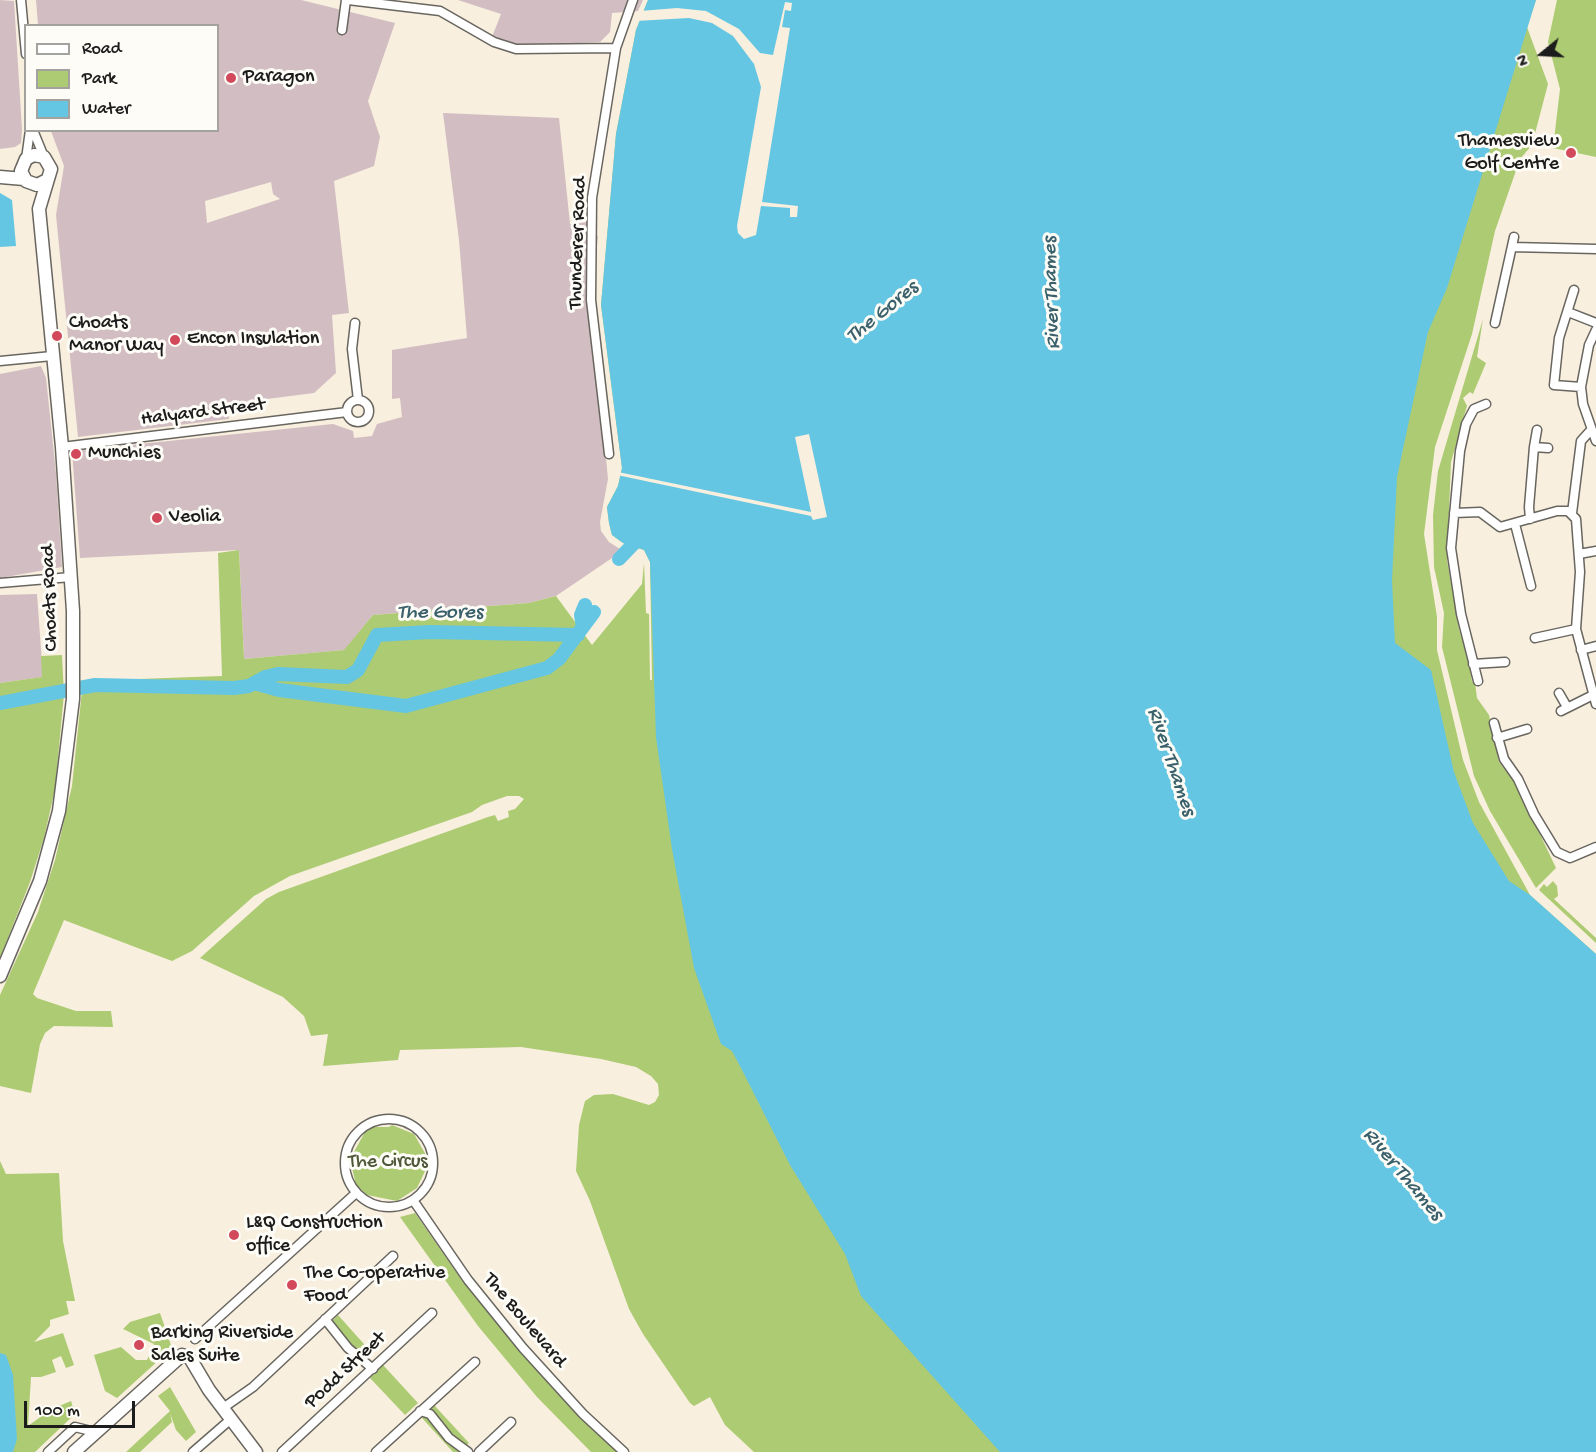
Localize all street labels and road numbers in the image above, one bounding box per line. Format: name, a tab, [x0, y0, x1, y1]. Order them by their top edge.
street label: Thunderer Road	[565, 176, 593, 310]
street label: Halyard Street	[140, 393, 266, 433]
street label: Choats Road	[37, 544, 65, 652]
street label: The Boulevard	[477, 1268, 571, 1374]
street label: Podd Street	[300, 1327, 392, 1415]

